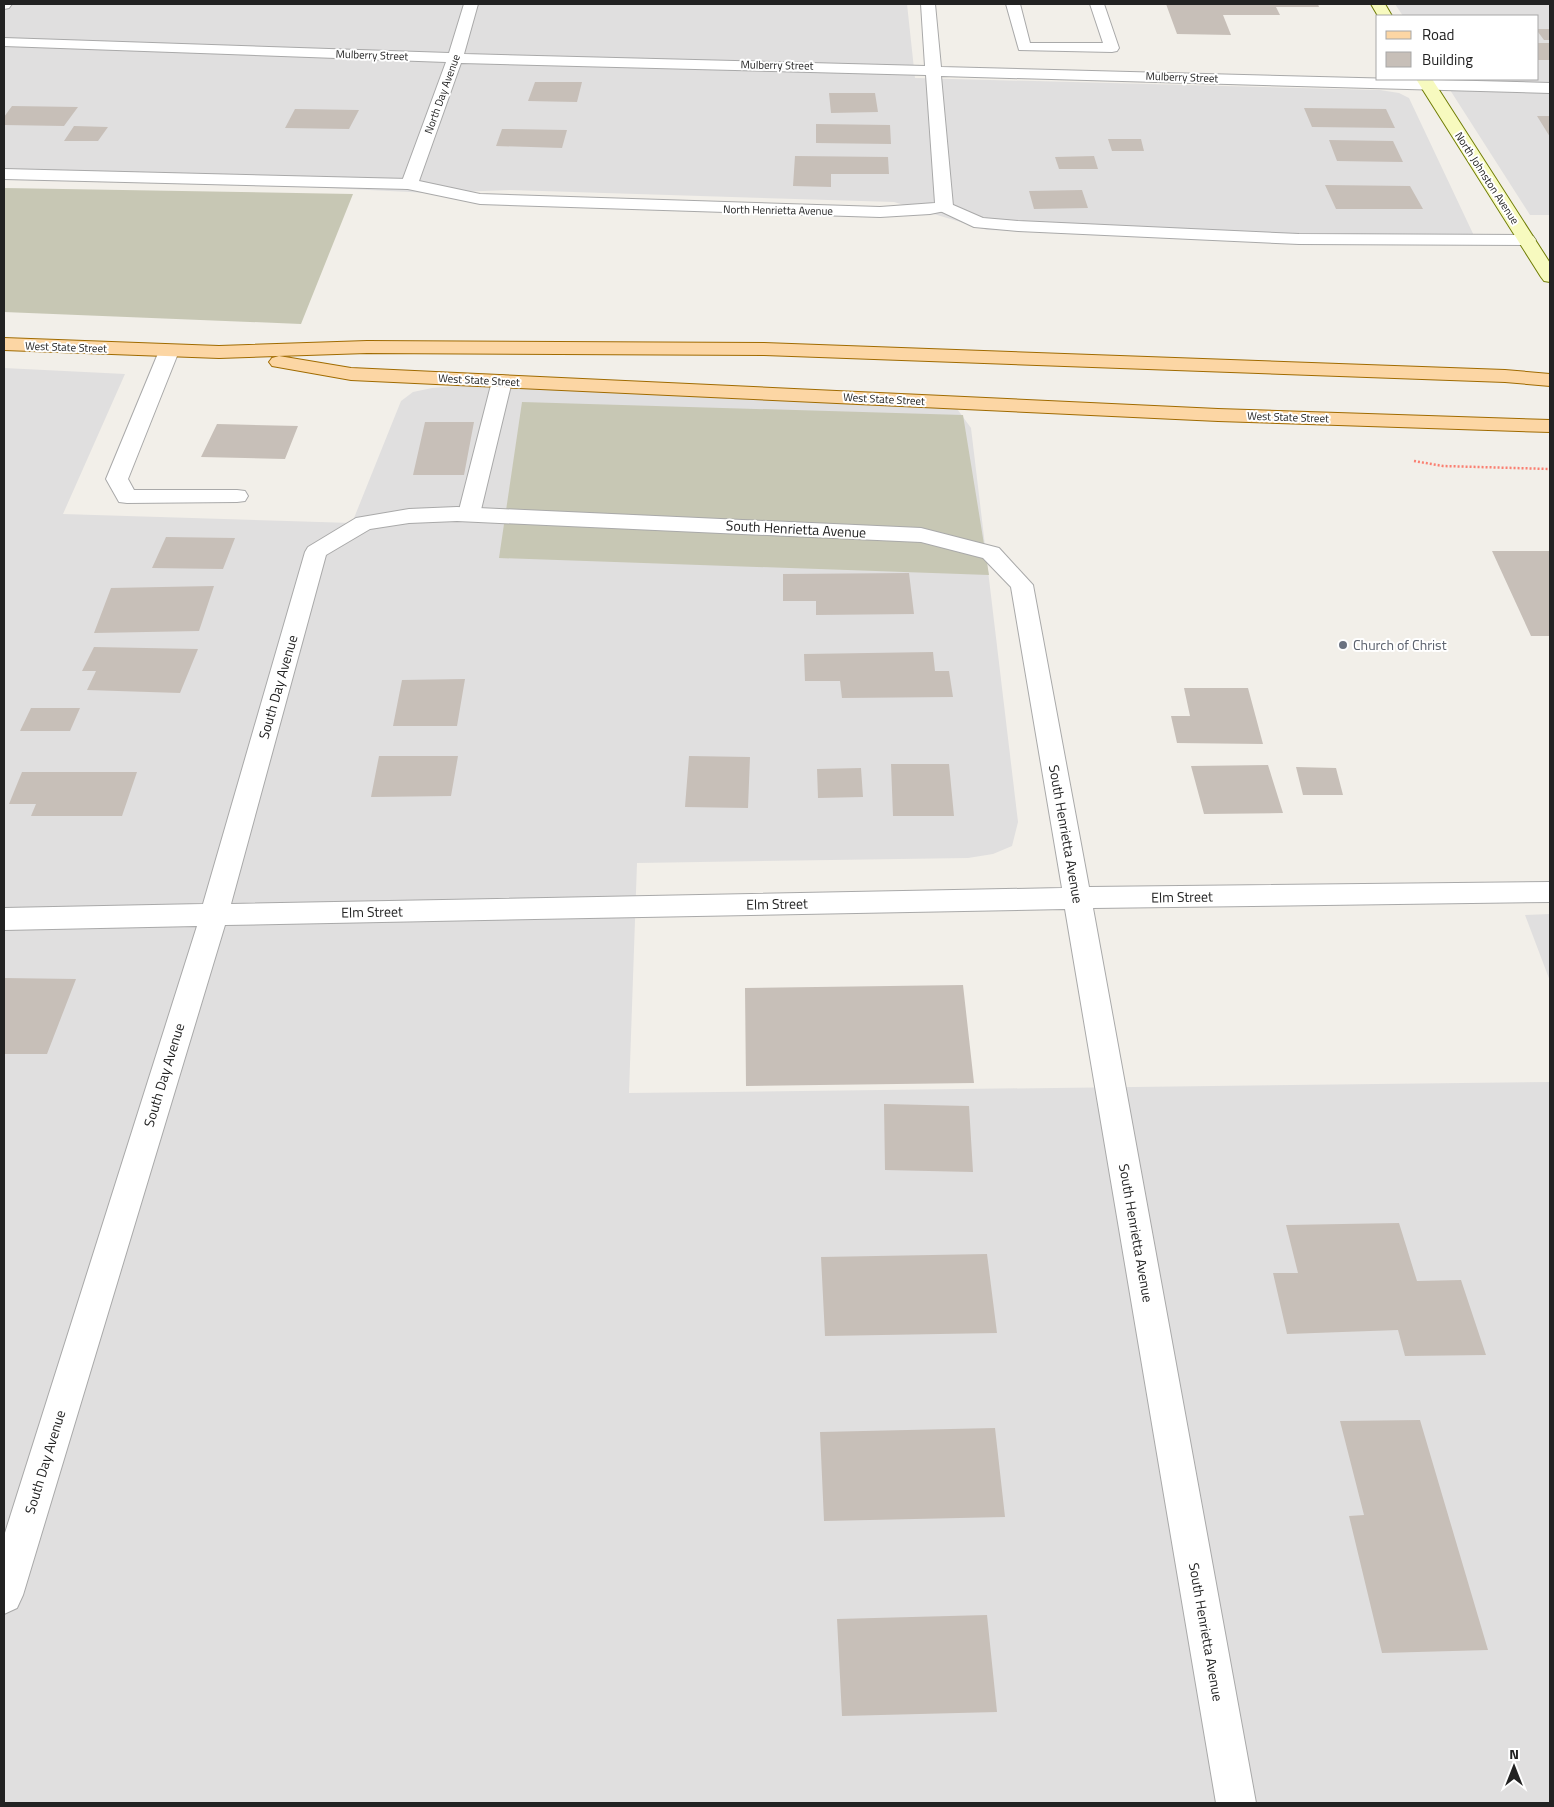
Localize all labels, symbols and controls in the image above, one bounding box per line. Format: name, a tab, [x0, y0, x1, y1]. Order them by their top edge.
legend	[1376, 15, 1539, 80]
text: Road	[1422, 23, 1454, 46]
street label: Mulberry Street	[335, 46, 409, 64]
text: Building	[1422, 48, 1473, 71]
street label: North Day Avenue	[420, 51, 464, 136]
street label: Mulberry Street	[741, 56, 814, 74]
street label: Mulberry Street	[1145, 68, 1219, 86]
street label: North Johnston Avenue	[1451, 129, 1523, 228]
street label: North Henrietta Avenue	[723, 201, 833, 219]
street label: West State Street	[25, 338, 107, 356]
street label: West State Street	[438, 370, 520, 390]
street label: West State Street	[843, 389, 925, 409]
street label: West State Street	[1247, 408, 1329, 426]
street label: South Henrietta Avenue	[725, 514, 867, 543]
street label: South Day Avenue	[253, 632, 302, 741]
place label: Church of Christ	[1353, 634, 1447, 655]
marker: Church of Christ	[1337, 639, 1349, 651]
street label: South Henrietta Avenue	[1044, 763, 1089, 905]
street label: Elm Street	[1151, 885, 1213, 908]
street label: Elm Street	[746, 892, 808, 915]
street label: Elm Street	[341, 900, 403, 923]
street label: South Day Avenue	[138, 1020, 189, 1129]
street label: South Henrietta Avenue	[1114, 1162, 1159, 1304]
street label: South Day Avenue	[19, 1407, 70, 1516]
street label: South Henrietta Avenue	[1184, 1561, 1229, 1703]
north arrow	[1489, 1742, 1539, 1792]
text: N	[1509, 1743, 1519, 1764]

